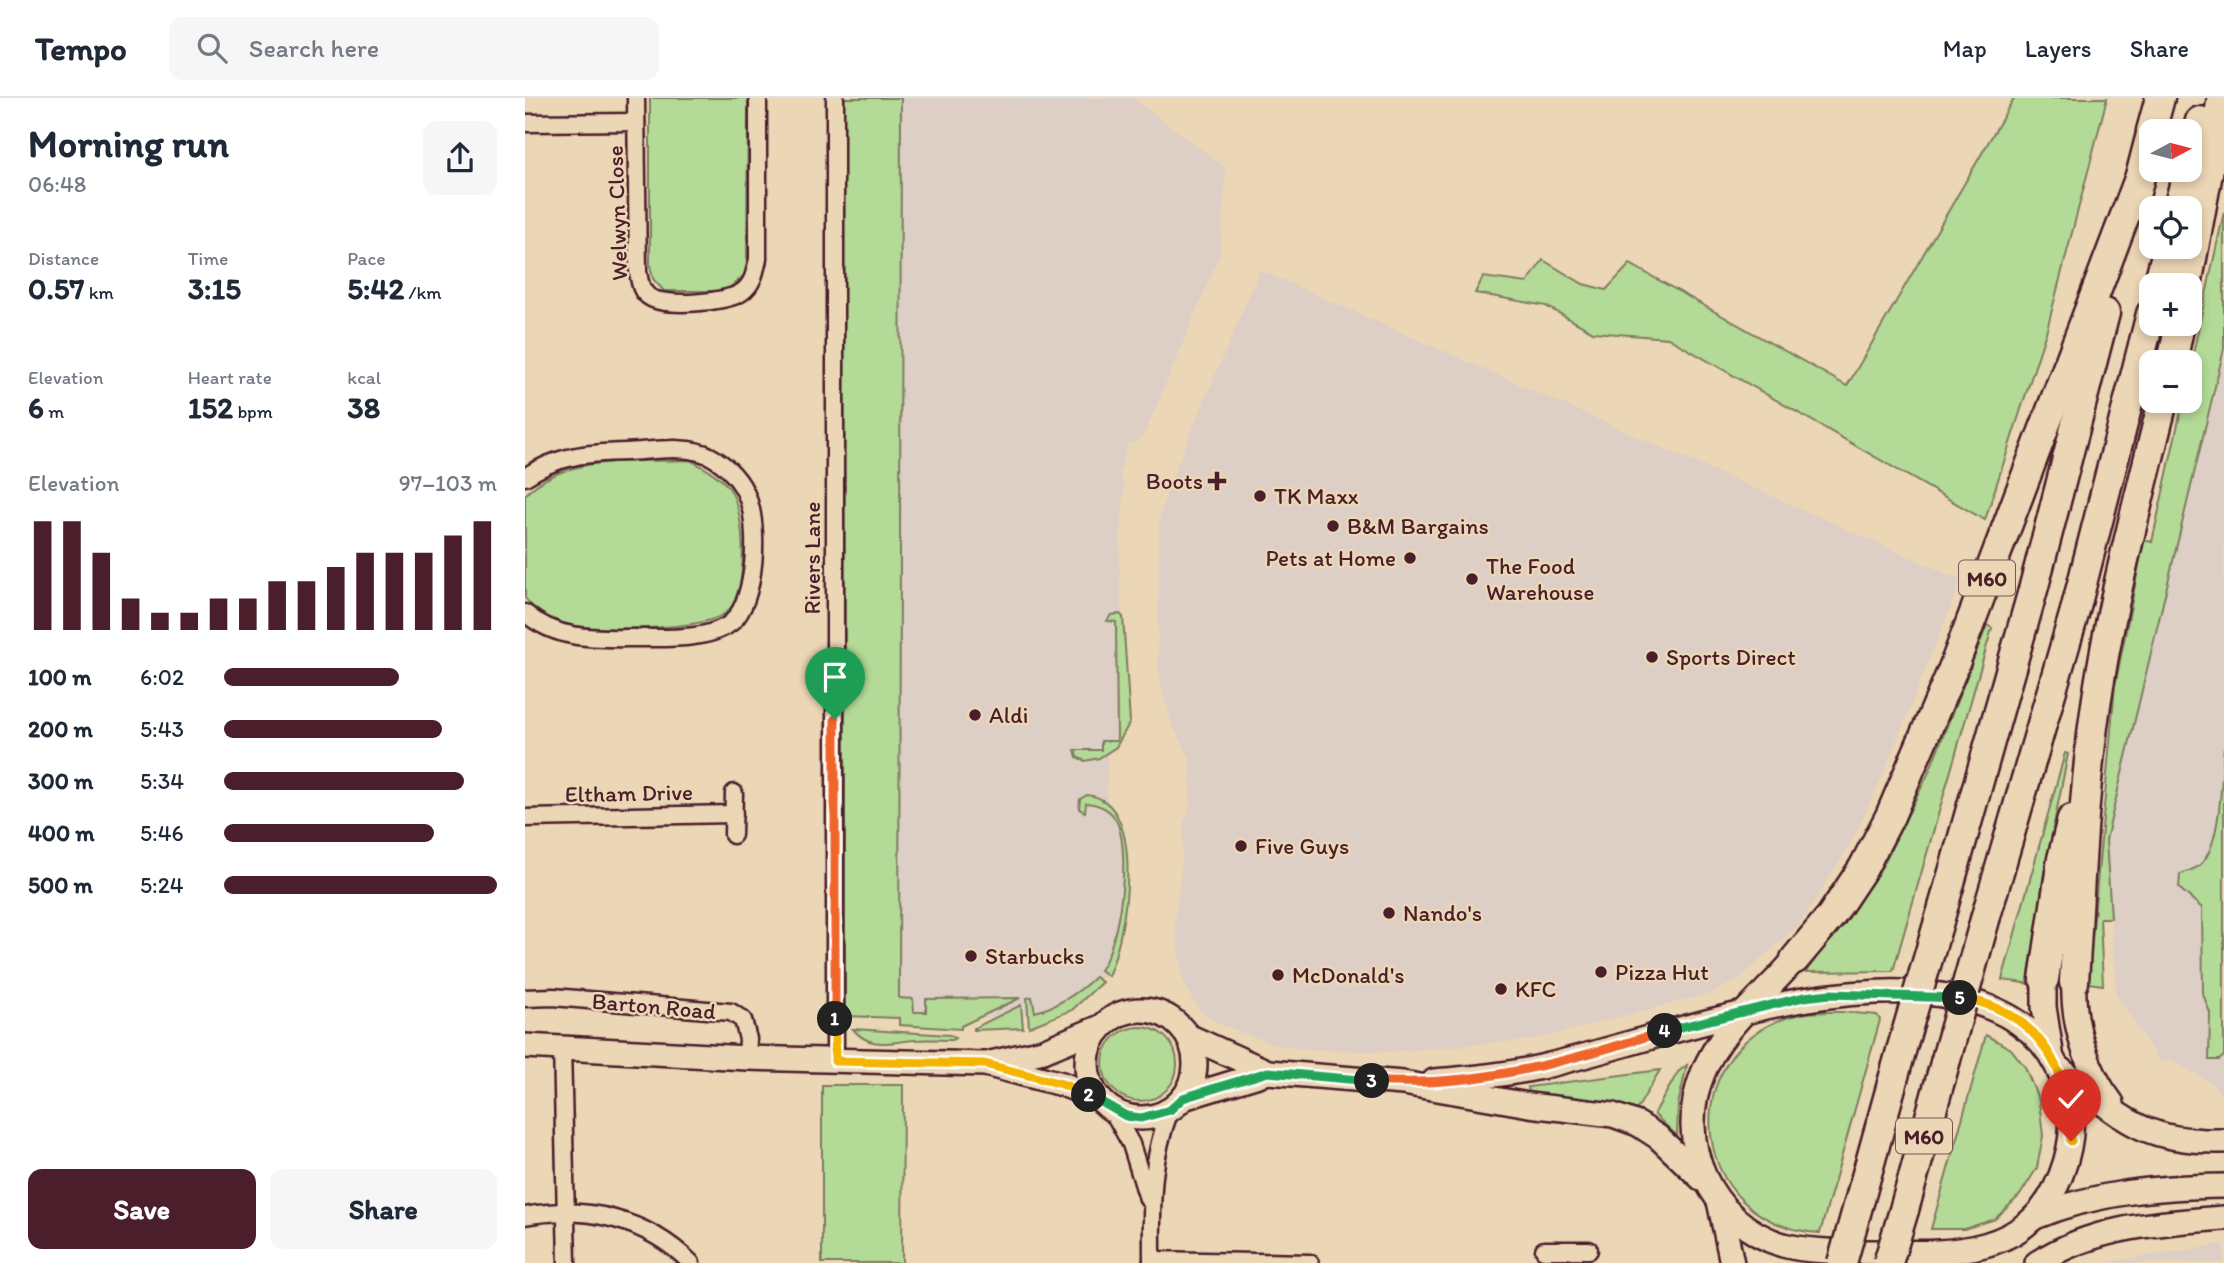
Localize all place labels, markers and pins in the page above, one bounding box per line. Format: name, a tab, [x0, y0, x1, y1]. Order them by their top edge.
place label: Boots	[1146, 467, 1203, 495]
marker: Boots	[1209, 473, 1225, 489]
place label: TK Maxx	[1274, 482, 1359, 510]
marker: TK Maxx	[1252, 488, 1268, 504]
place label: B&M Bargains	[1347, 512, 1489, 540]
marker: B&M Bargains	[1325, 518, 1341, 534]
place label: Pets at Home	[1265, 544, 1396, 572]
marker: Pets at Home	[1402, 550, 1418, 566]
place label: The Food Warehouse	[1486, 552, 1594, 606]
marker: The Food Warehouse	[1464, 571, 1480, 587]
place label: Sports Direct	[1666, 643, 1796, 671]
pin	[805, 647, 865, 719]
marker: Sports Direct	[1644, 649, 1660, 665]
place label: Aldi	[989, 701, 1028, 729]
marker: Aldi	[967, 707, 983, 723]
place label: Five Guys	[1255, 832, 1349, 860]
marker: Five Guys	[1233, 838, 1249, 854]
place label: Nando's	[1403, 899, 1482, 927]
marker: Nando's	[1381, 905, 1397, 921]
place label: Starbucks	[985, 942, 1085, 970]
marker: Starbucks	[963, 948, 979, 964]
place label: Pizza Hut	[1615, 958, 1709, 986]
place label: McDonald's	[1292, 961, 1405, 989]
marker: Pizza Hut	[1593, 964, 1609, 980]
marker: McDonald's	[1270, 967, 1286, 983]
place label: KFC	[1515, 975, 1556, 1003]
marker: KFC	[1493, 981, 1509, 997]
pin: 5	[1943, 981, 1977, 1016]
pin: 1	[817, 1002, 853, 1037]
pin: 4	[1647, 1014, 1683, 1048]
pin: 3	[1355, 1063, 1389, 1098]
pin	[2041, 1069, 2101, 1141]
pin: 2	[1071, 1077, 1107, 1112]

